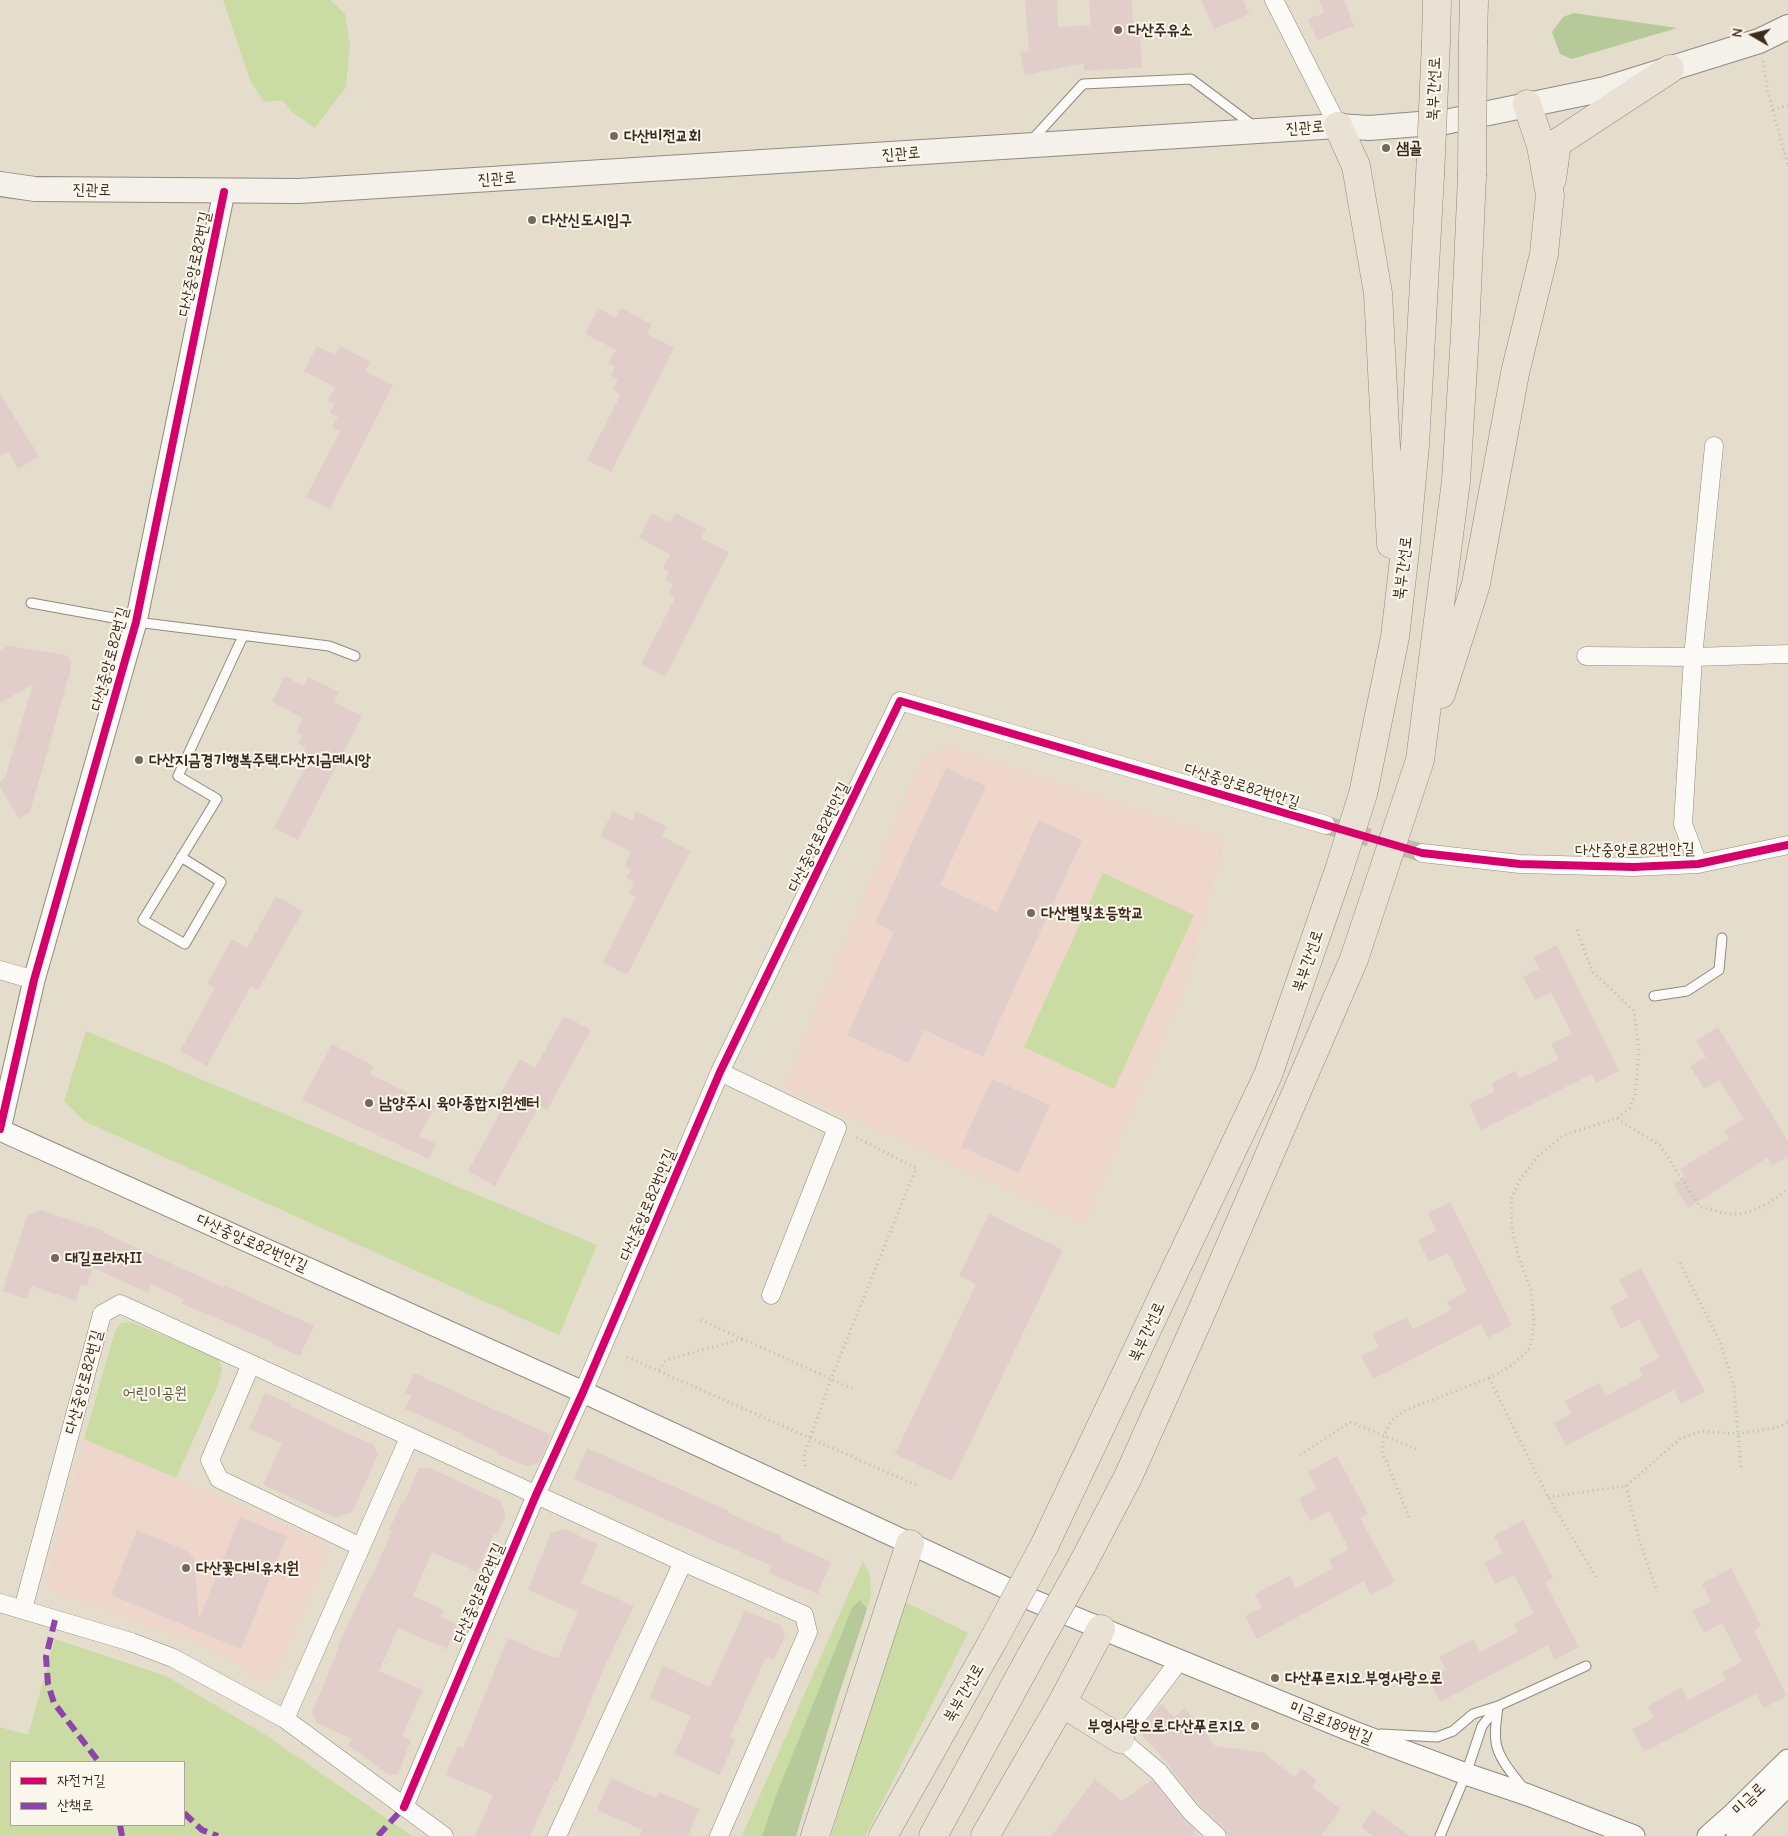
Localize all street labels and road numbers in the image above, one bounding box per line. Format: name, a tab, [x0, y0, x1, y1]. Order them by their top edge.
street label: 북부간선로	[1423, 56, 1445, 122]
street label: 진관로	[1285, 117, 1325, 139]
street label: 진관로	[881, 143, 921, 165]
street label: 진관로	[477, 168, 517, 190]
street label: 진관로	[73, 180, 111, 200]
street label: 다산중앙로82번길	[175, 210, 215, 318]
street label: 북부간선로	[1390, 535, 1416, 601]
street label: 다산중앙로82번길	[87, 605, 133, 713]
street label: 다산중앙로82번안길	[1182, 759, 1302, 813]
street label: 다산중앙로82번안길	[784, 779, 854, 895]
street label: 다산중앙로82번안길	[1575, 839, 1695, 861]
street label: 북부간선로	[1288, 927, 1328, 995]
street label: 다산중앙로82번안길	[616, 1146, 680, 1264]
street label: 다산중앙로82번안길	[193, 1210, 311, 1276]
street label: 북부간선로	[1125, 1299, 1169, 1365]
street label: 다산중앙로82번길	[61, 1328, 107, 1436]
street label: 다산중앙로82번길	[449, 1540, 509, 1646]
street label: 북부간선로	[940, 1660, 988, 1726]
street label: 미금로189번길	[1287, 1698, 1375, 1748]
street label: 미금로	[1728, 1779, 1770, 1819]

